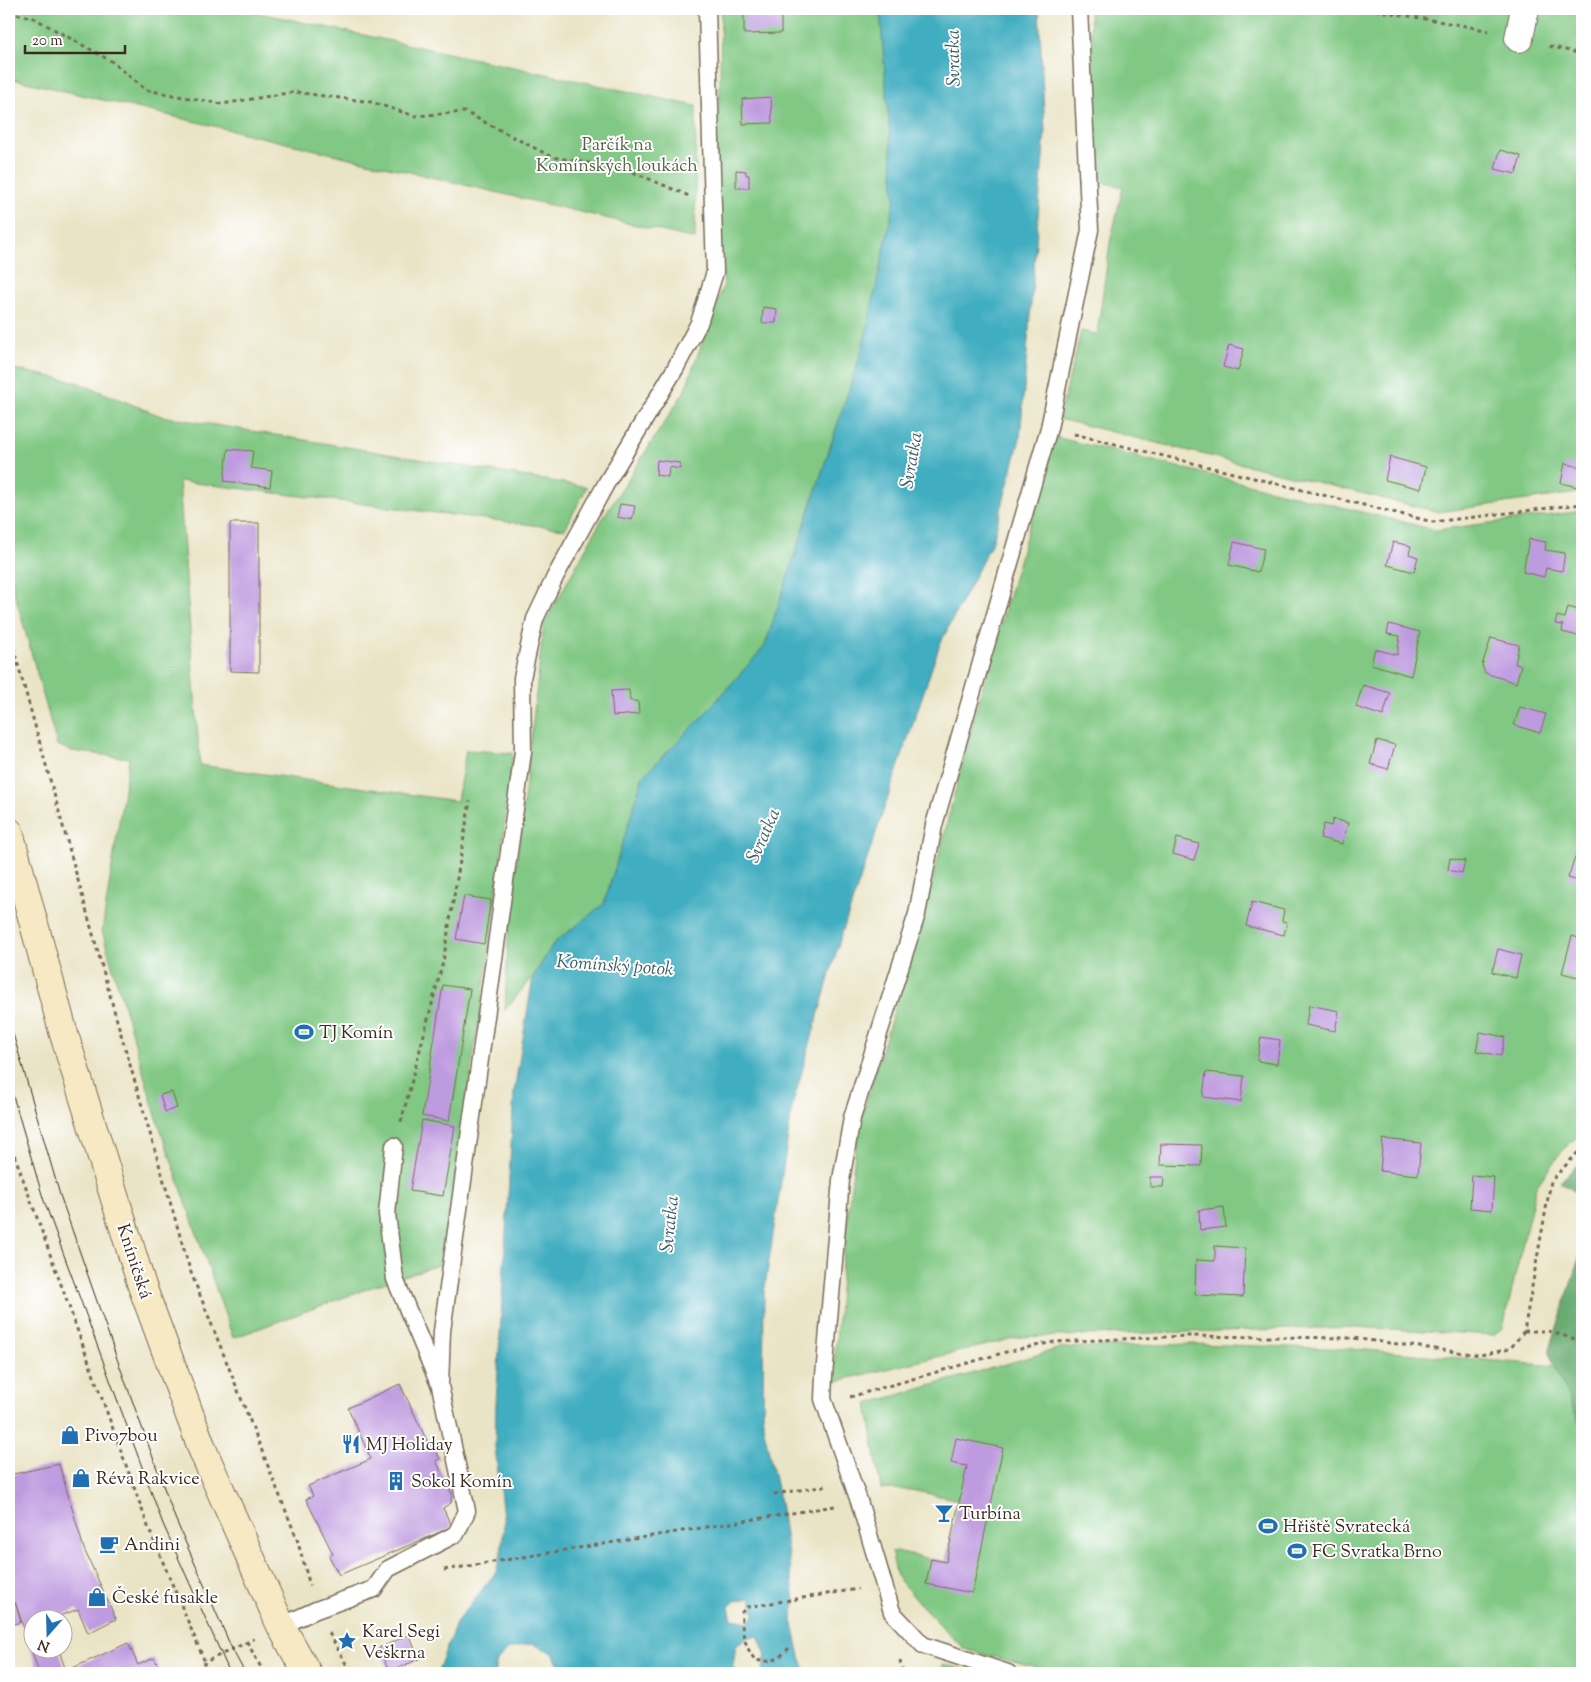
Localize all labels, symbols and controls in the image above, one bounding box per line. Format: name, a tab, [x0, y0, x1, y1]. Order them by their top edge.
scale bar	[25, 22, 125, 54]
water label: Svratka	[941, 29, 968, 87]
text: 20 m	[32, 31, 63, 52]
park label: Parčík na Komínských loukách	[536, 133, 698, 180]
water label: Svratka	[894, 430, 931, 491]
water label: Svratka	[740, 804, 788, 867]
water label: Komínský potok	[555, 949, 675, 984]
sports icon: TJ Komín	[293, 1021, 315, 1043]
place label: TJ Komín	[319, 1021, 394, 1047]
water label: Svratka	[654, 1194, 687, 1254]
street label: Kníničská	[109, 1221, 157, 1303]
shop icon: Pivo7bou	[59, 1424, 81, 1446]
place label: Pivo7bou	[85, 1424, 158, 1450]
restaurant icon: MJ Holiday	[340, 1433, 362, 1455]
place label: MJ Holiday	[366, 1433, 453, 1459]
shop icon: Réva Rakvice	[70, 1467, 92, 1489]
place label: Réva Rakvice	[96, 1467, 200, 1493]
building icon: Sokol Komín	[385, 1470, 407, 1492]
place label: Sokol Komín	[411, 1470, 513, 1496]
bar icon: Turbína	[933, 1502, 955, 1524]
place label: Turbína	[959, 1502, 1021, 1528]
sports icon: Hřiště Svratecká	[1257, 1515, 1279, 1537]
place label: Hřiště Svratecká	[1283, 1515, 1410, 1541]
cafe icon: Andini	[98, 1533, 120, 1555]
place label: Andini	[124, 1533, 180, 1559]
sports icon: FC Svratka Brno	[1286, 1540, 1308, 1562]
place label: FC Svratka Brno	[1312, 1540, 1442, 1566]
place label: České fusakle	[112, 1585, 218, 1612]
shop icon: České fusakle	[86, 1586, 108, 1608]
north arrow	[22, 1610, 72, 1660]
place label: Karel Segi Veškrna	[362, 1620, 440, 1667]
place icon: Karel Segi Veškrna	[336, 1630, 358, 1652]
text: N	[36, 1633, 53, 1656]

